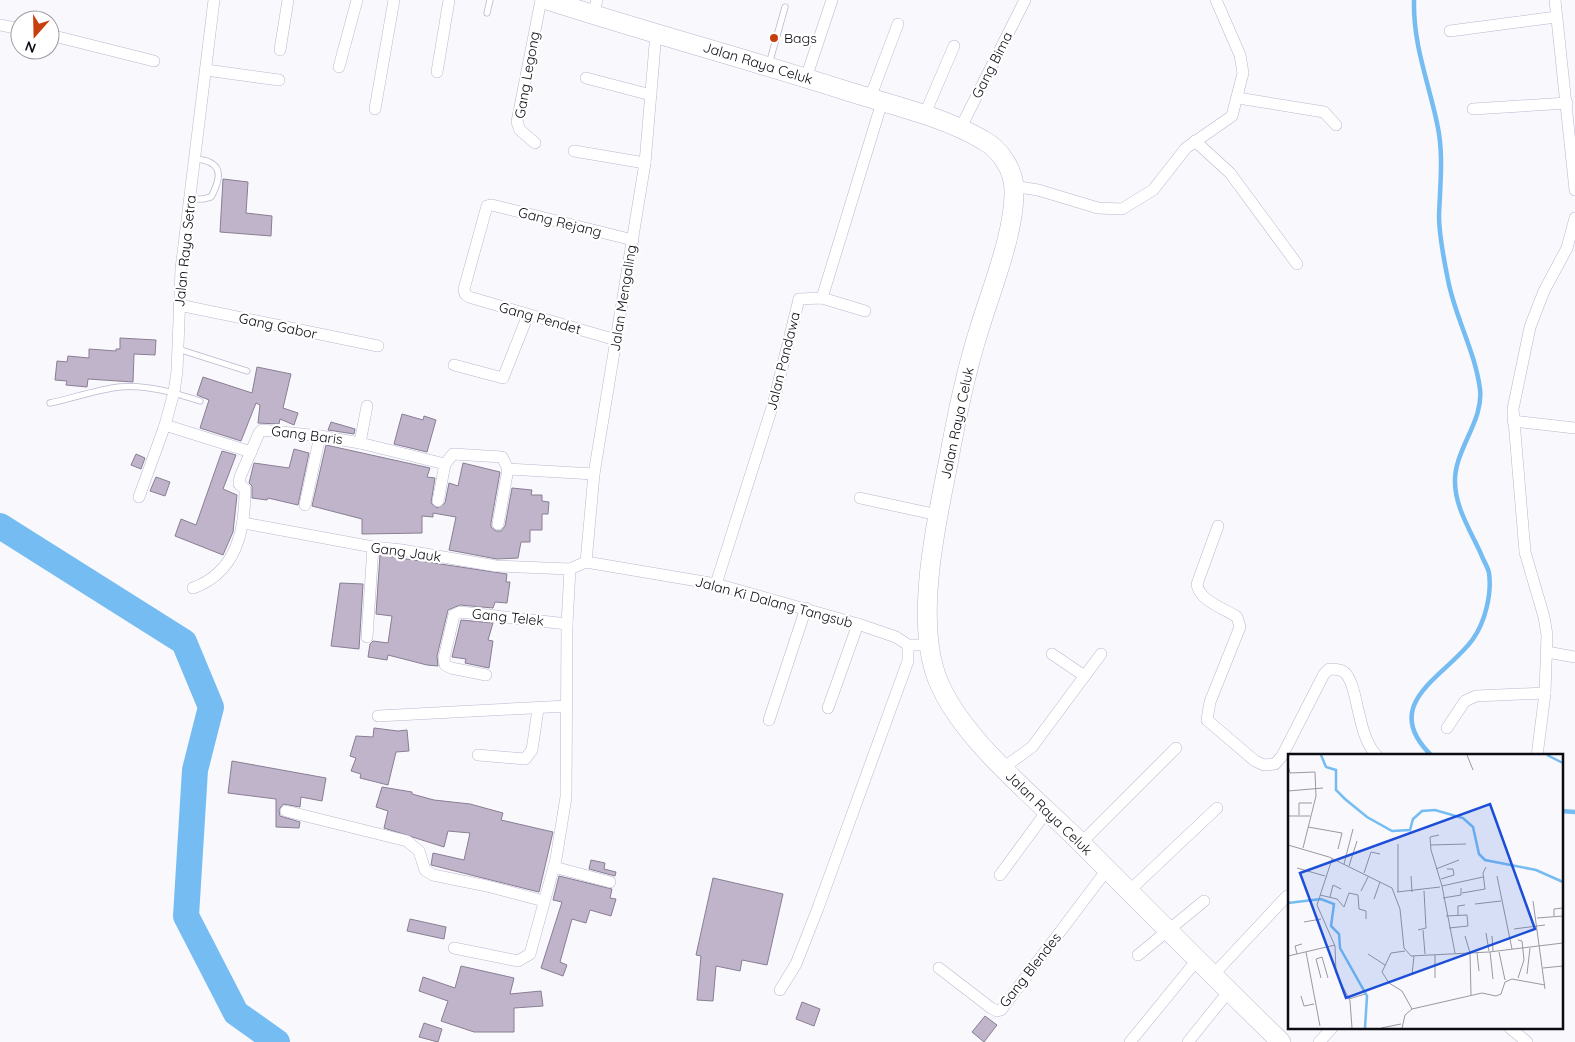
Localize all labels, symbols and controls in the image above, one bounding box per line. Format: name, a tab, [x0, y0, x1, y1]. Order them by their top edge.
north arrow	[10, 10, 60, 60]
place label: Bags	[784, 29, 817, 47]
street label: Gang Bima	[968, 29, 1016, 101]
street label: Gang Legong	[510, 30, 544, 120]
marker: Bags	[768, 32, 780, 44]
text: N	[23, 37, 38, 57]
street label: Jalan Raya Celuk	[701, 38, 815, 88]
street label: Jalan Raya Setra	[170, 194, 200, 308]
street label: Gang Rejang	[516, 203, 604, 241]
street label: Jalan Mengaling	[606, 243, 640, 353]
street label: Gang Pendet	[497, 298, 583, 338]
street label: Gang Gabor	[237, 309, 319, 343]
street label: Jalan Pandawa	[762, 310, 804, 412]
street label: Jalan Raya Celuk	[936, 365, 978, 481]
street label: Gang Baris	[270, 422, 344, 448]
street label: Gang Jauk	[370, 538, 442, 566]
street label: Jalan Ki Dalang Tangsub	[693, 572, 855, 632]
street label: Gang Telek	[471, 604, 545, 630]
inset map	[1288, 754, 1562, 1030]
street label: Jalan Raya Celuk	[1002, 767, 1096, 859]
street label: Gang Blendes	[995, 929, 1065, 1011]

